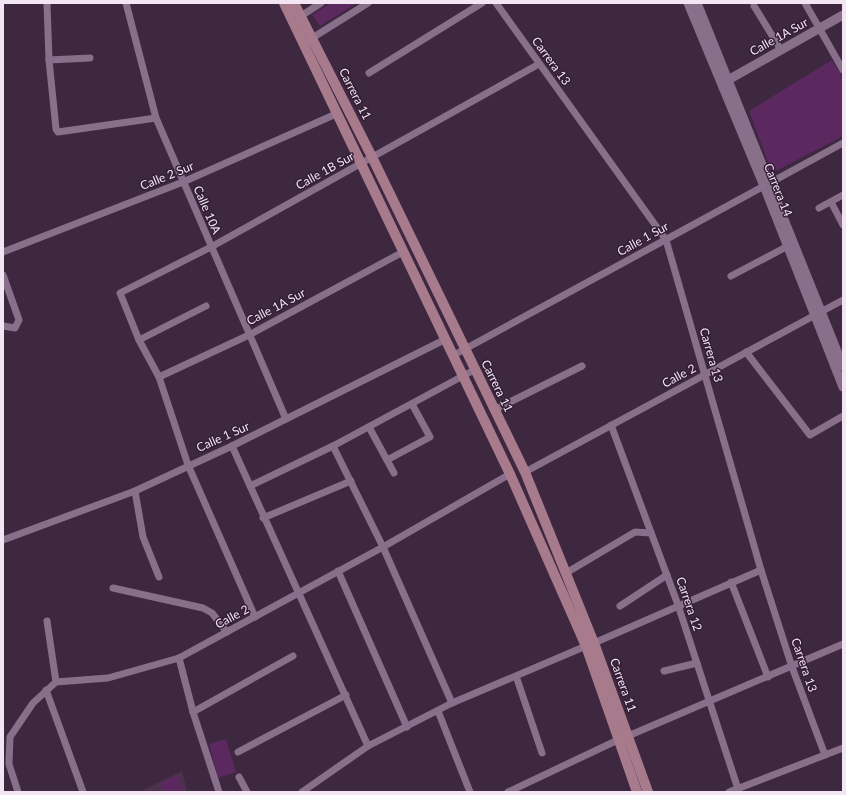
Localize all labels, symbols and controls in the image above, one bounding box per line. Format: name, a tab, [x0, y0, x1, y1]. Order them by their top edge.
street label: Calle 1A Sur	[747, 14, 811, 59]
street label: Carrera 13	[529, 34, 574, 88]
street label: Carrera 11	[336, 65, 375, 122]
street label: Calle 1B Sur	[293, 148, 357, 193]
street label: Calle 2 Sur	[138, 158, 196, 193]
street label: Carrera 14	[761, 161, 796, 219]
street label: Calle 10A	[191, 183, 225, 237]
street label: Calle 1 Sur	[614, 218, 672, 259]
street label: Calle 1A Sur	[244, 285, 308, 328]
street label: Carrera 13	[697, 326, 726, 384]
street label: Carrera 11	[478, 357, 516, 414]
street label: Calle 2	[659, 360, 698, 391]
street label: Calle 1 Sur	[194, 418, 252, 455]
street label: Carrera 12	[673, 575, 706, 633]
street label: Calle 2	[212, 601, 251, 632]
street label: Carrera 13	[788, 636, 821, 694]
street label: Carrera 11	[607, 656, 640, 714]

